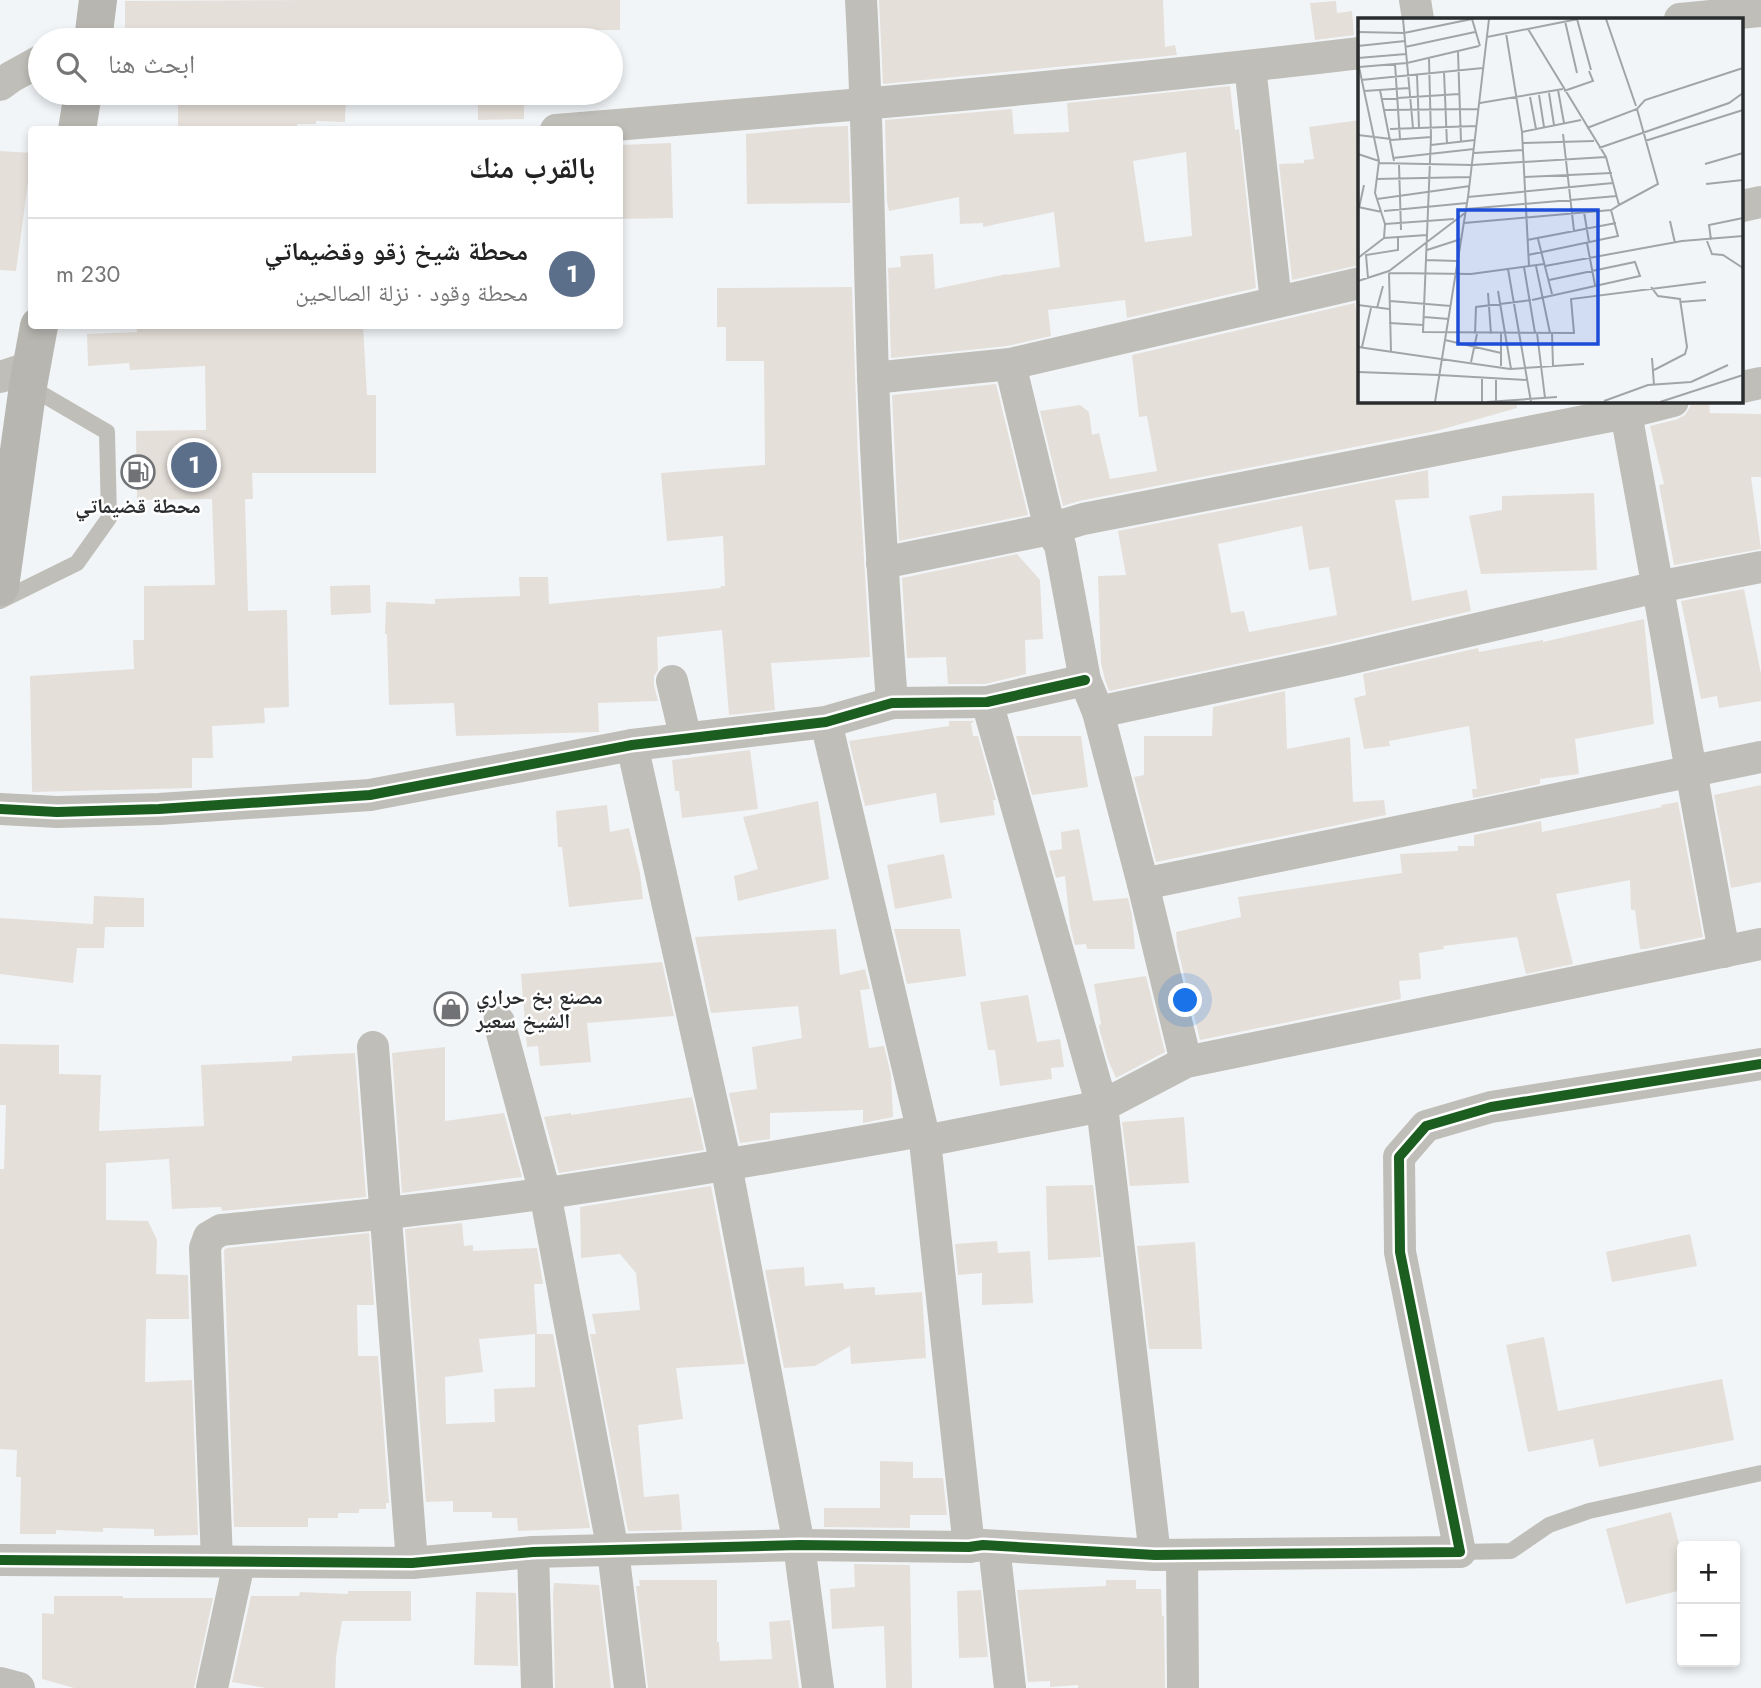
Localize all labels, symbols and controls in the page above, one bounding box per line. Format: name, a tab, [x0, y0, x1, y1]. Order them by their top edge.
inset map	[1358, 18, 1744, 402]
search box	[28, 28, 623, 105]
text: ابحث هنا	[108, 45, 195, 83]
icon: search	[52, 48, 90, 86]
text: بالقرب منك	[469, 146, 595, 189]
text: محطة شيخ زقو وقضيماتي	[264, 232, 528, 270]
text: 230 m	[56, 257, 120, 291]
text: 1	[566, 257, 578, 291]
text: محطة وقود · نزلة الصالحين	[295, 276, 528, 310]
pin: 1	[171, 439, 217, 491]
fuel station icon: محطة قضيماتي	[119, 453, 157, 491]
place label: محطة قضيماتي	[75, 491, 201, 522]
place label: مصنع بخ حراري الشيخ سعير	[475, 982, 603, 1036]
your location	[1168, 983, 1202, 1017]
shop icon: مصنع بخ حراري الشيخ سعير	[432, 990, 470, 1028]
map controls	[1677, 1541, 1740, 1667]
button: +	[1677, 1541, 1740, 1604]
button: −	[1677, 1604, 1740, 1667]

